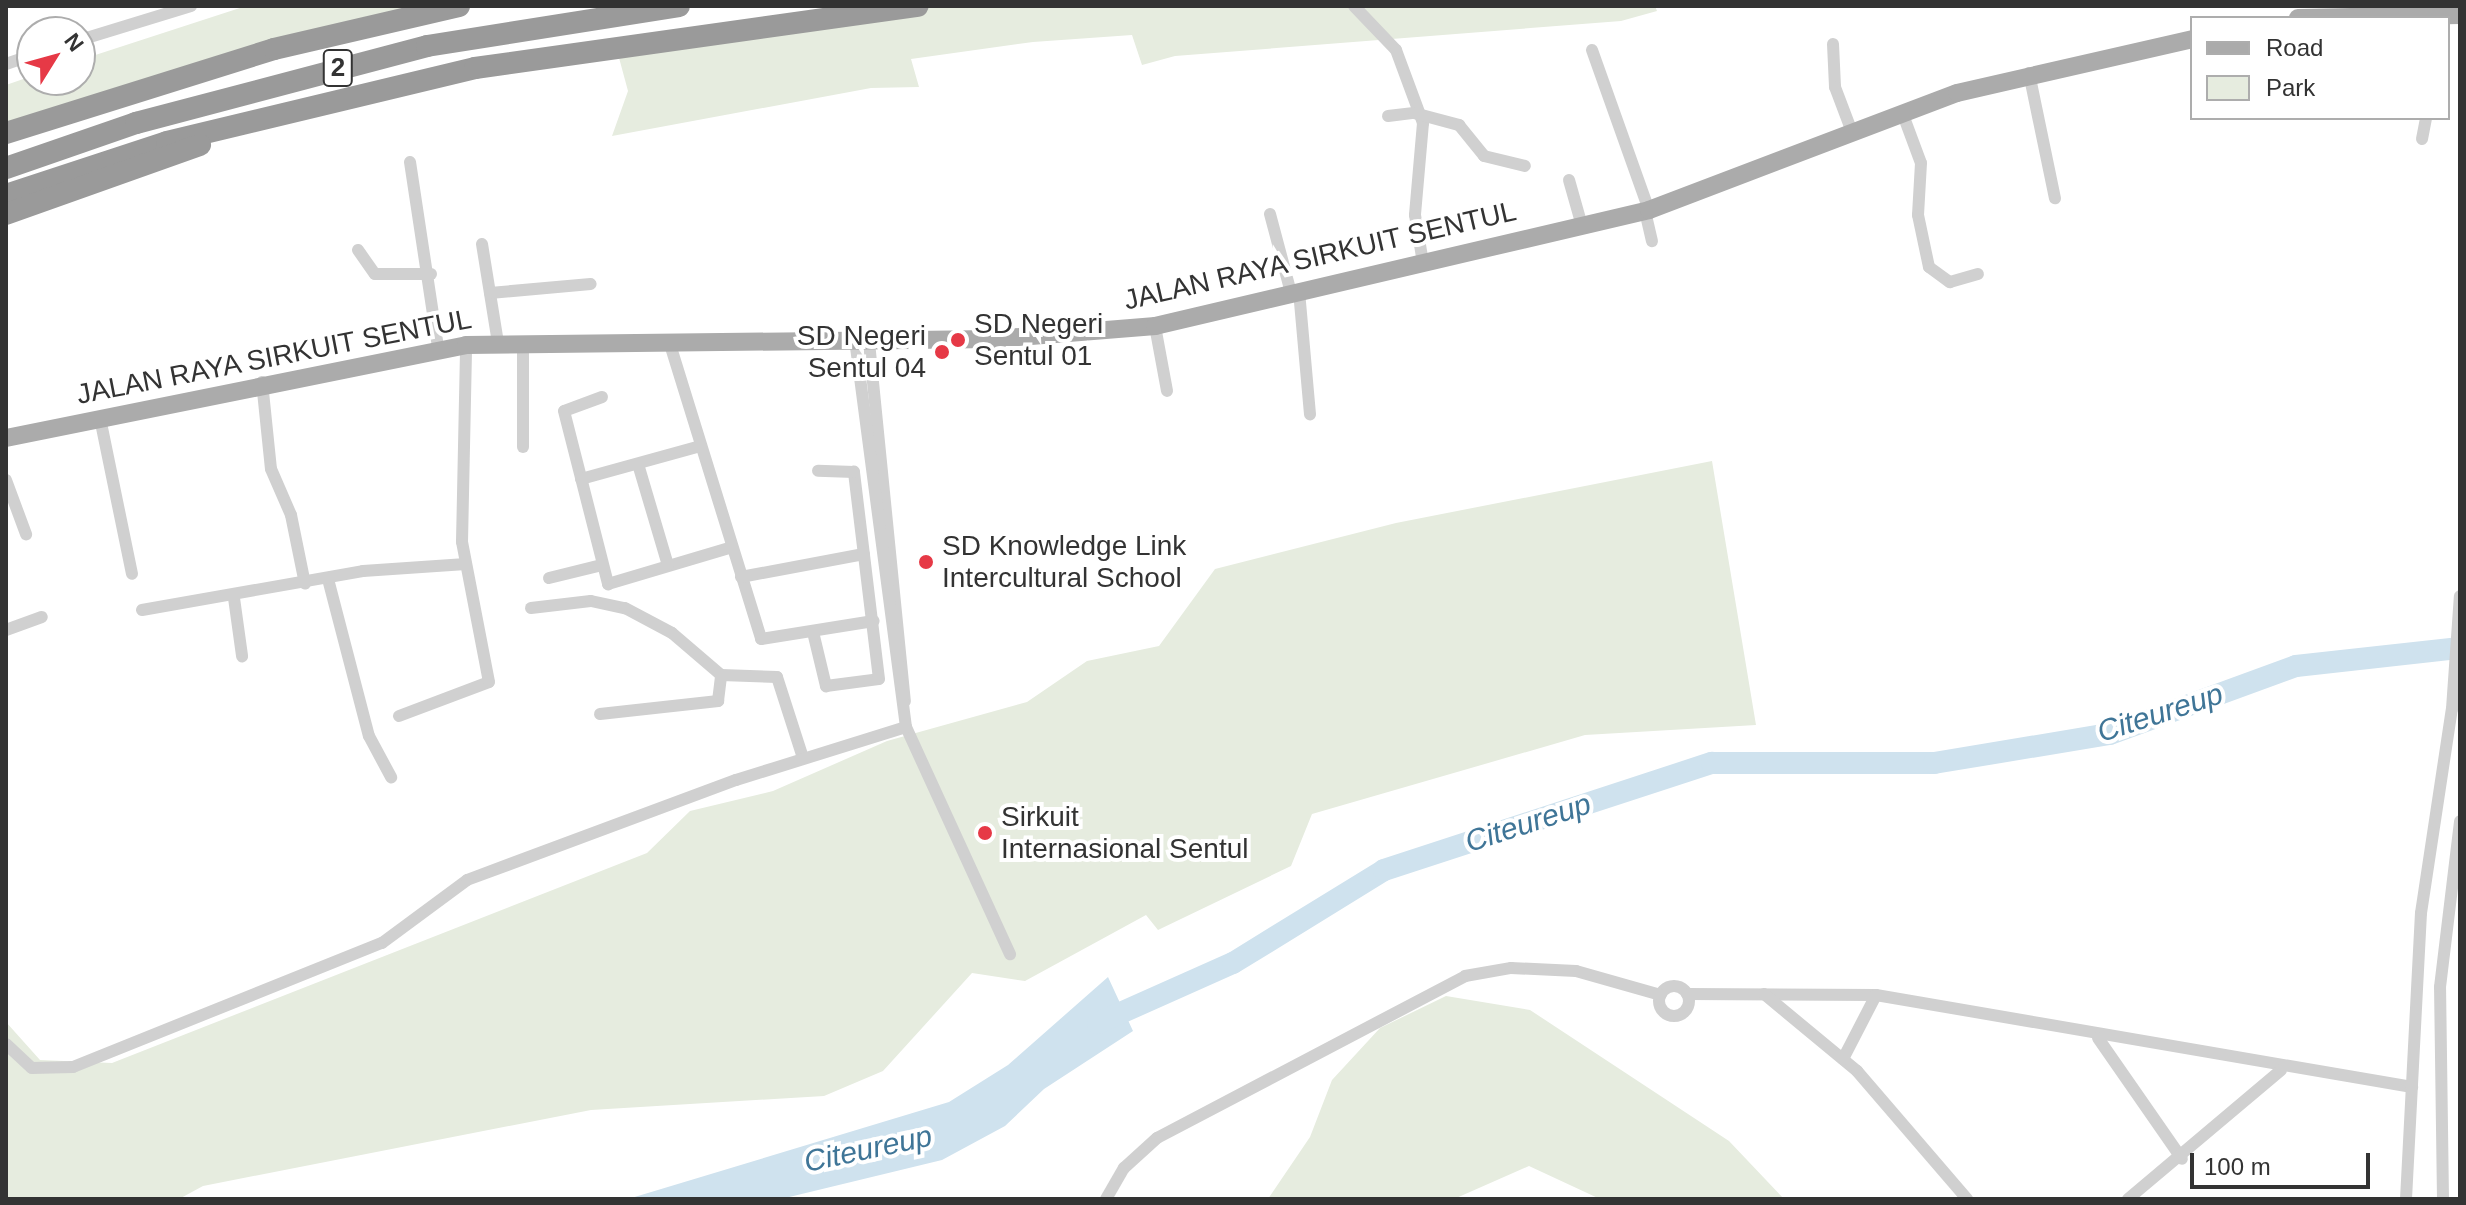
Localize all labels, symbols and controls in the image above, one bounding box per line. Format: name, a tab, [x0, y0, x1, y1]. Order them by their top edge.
north arrow	[16, 16, 96, 96]
legend	[2190, 16, 2450, 120]
text: N	[59, 29, 89, 56]
text: Road	[2266, 34, 2323, 61]
road number: 2	[322, 46, 354, 90]
text: Park	[2266, 74, 2315, 101]
street label: JALAN RAYA SIRKUIT SENTUL	[1120, 194, 1520, 318]
street label: JALAN RAYA SIRKUIT SENTUL	[73, 302, 475, 412]
place label: SD Negeri Sentul 01	[974, 307, 1103, 373]
place label: SD Negeri Sentul 04	[797, 319, 926, 385]
marker: SD Negeri Sentul 01	[949, 331, 967, 349]
marker: SD Negeri Sentul 04	[933, 343, 951, 361]
place label: SD Knowledge Link Intercultural School	[942, 529, 1186, 595]
marker: SD Knowledge Link Intercultural School	[917, 553, 935, 571]
water label: Citeureup	[2093, 676, 2227, 750]
water label: Citeureup	[1461, 786, 1595, 860]
place label: Sirkuit Internasional Sentul	[1001, 800, 1249, 866]
marker: Sirkuit Internasional Sentul	[976, 824, 994, 842]
water label: Citeureup	[801, 1118, 935, 1180]
scale bar	[2194, 1137, 2374, 1187]
text: 100 m	[2204, 1153, 2271, 1180]

